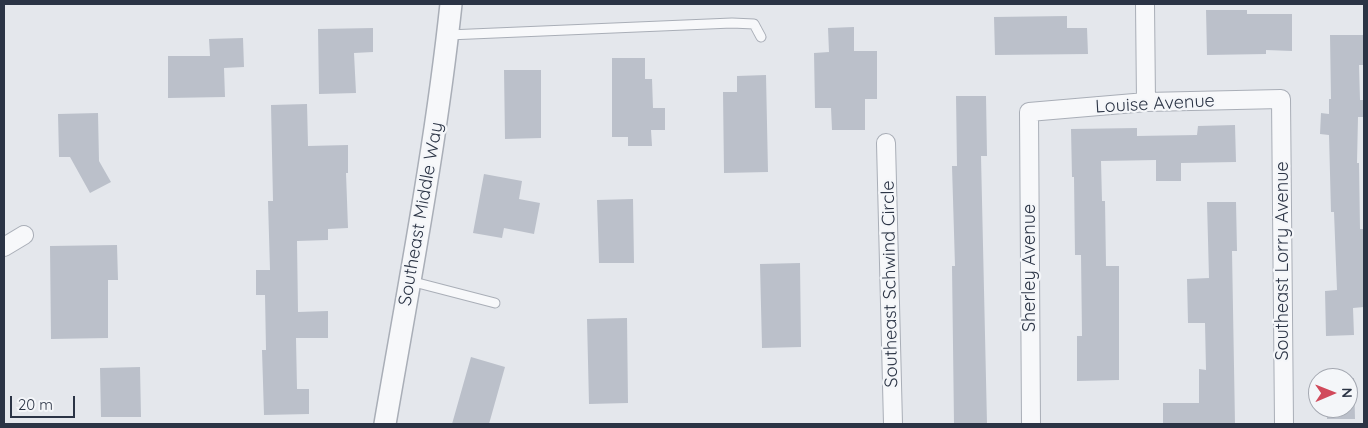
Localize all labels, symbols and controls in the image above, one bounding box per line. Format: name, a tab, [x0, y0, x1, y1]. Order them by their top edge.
street label: Louise Avenue	[1095, 90, 1215, 118]
street label: Southeast Middle Way	[394, 120, 448, 308]
street label: Southeast Lorry Avenue	[1272, 161, 1294, 361]
street label: Southeast Schwind Circle	[877, 180, 903, 388]
street label: Sherley Avenue	[1019, 204, 1041, 332]
north arrow	[1308, 368, 1358, 418]
scale bar	[12, 386, 78, 418]
text: N	[1338, 387, 1356, 398]
text: 20 m	[18, 395, 53, 414]

